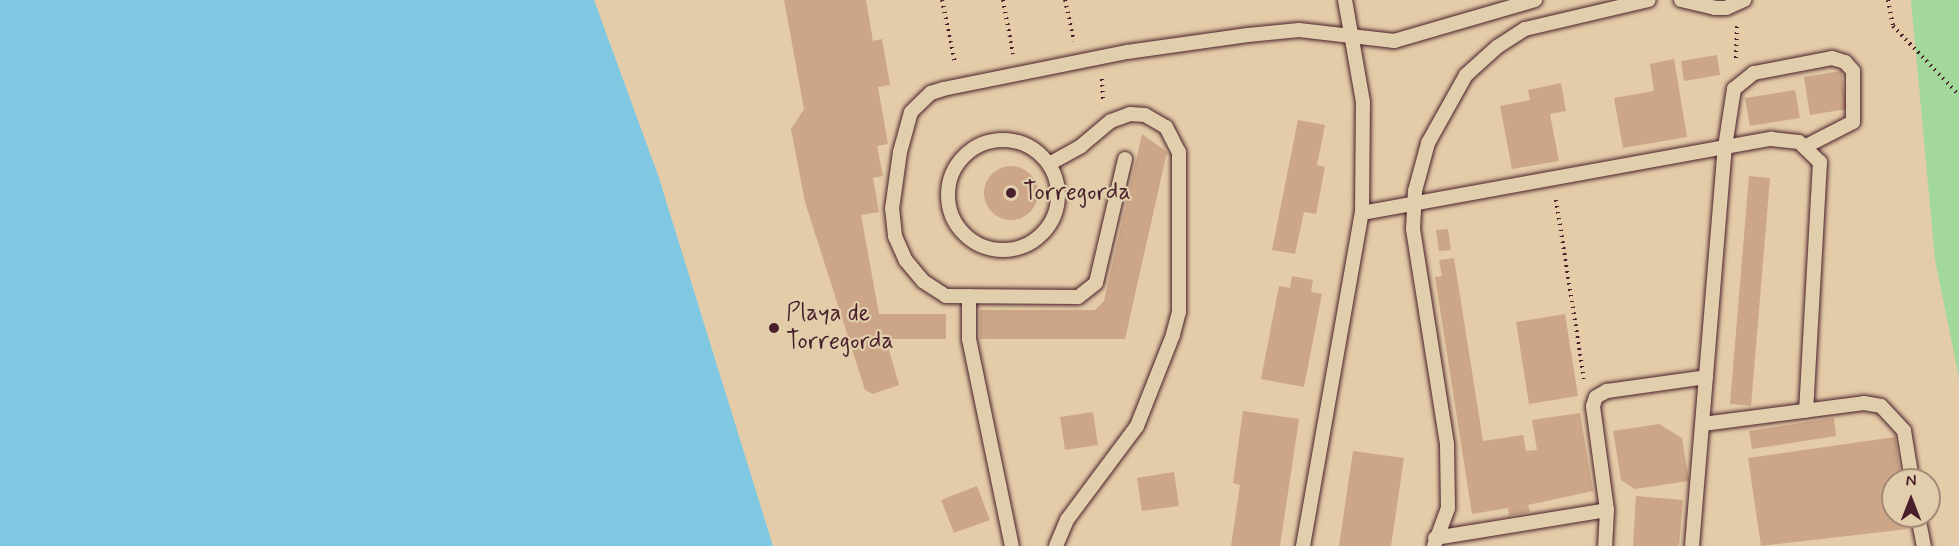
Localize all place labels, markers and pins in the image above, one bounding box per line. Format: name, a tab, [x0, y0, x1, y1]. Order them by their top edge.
place label: Torregorda	[1023, 179, 1131, 207]
marker: Torregorda	[1004, 186, 1018, 200]
place label: Playa de Torregorda	[786, 300, 894, 356]
marker: Playa de Torregorda	[767, 321, 781, 335]

